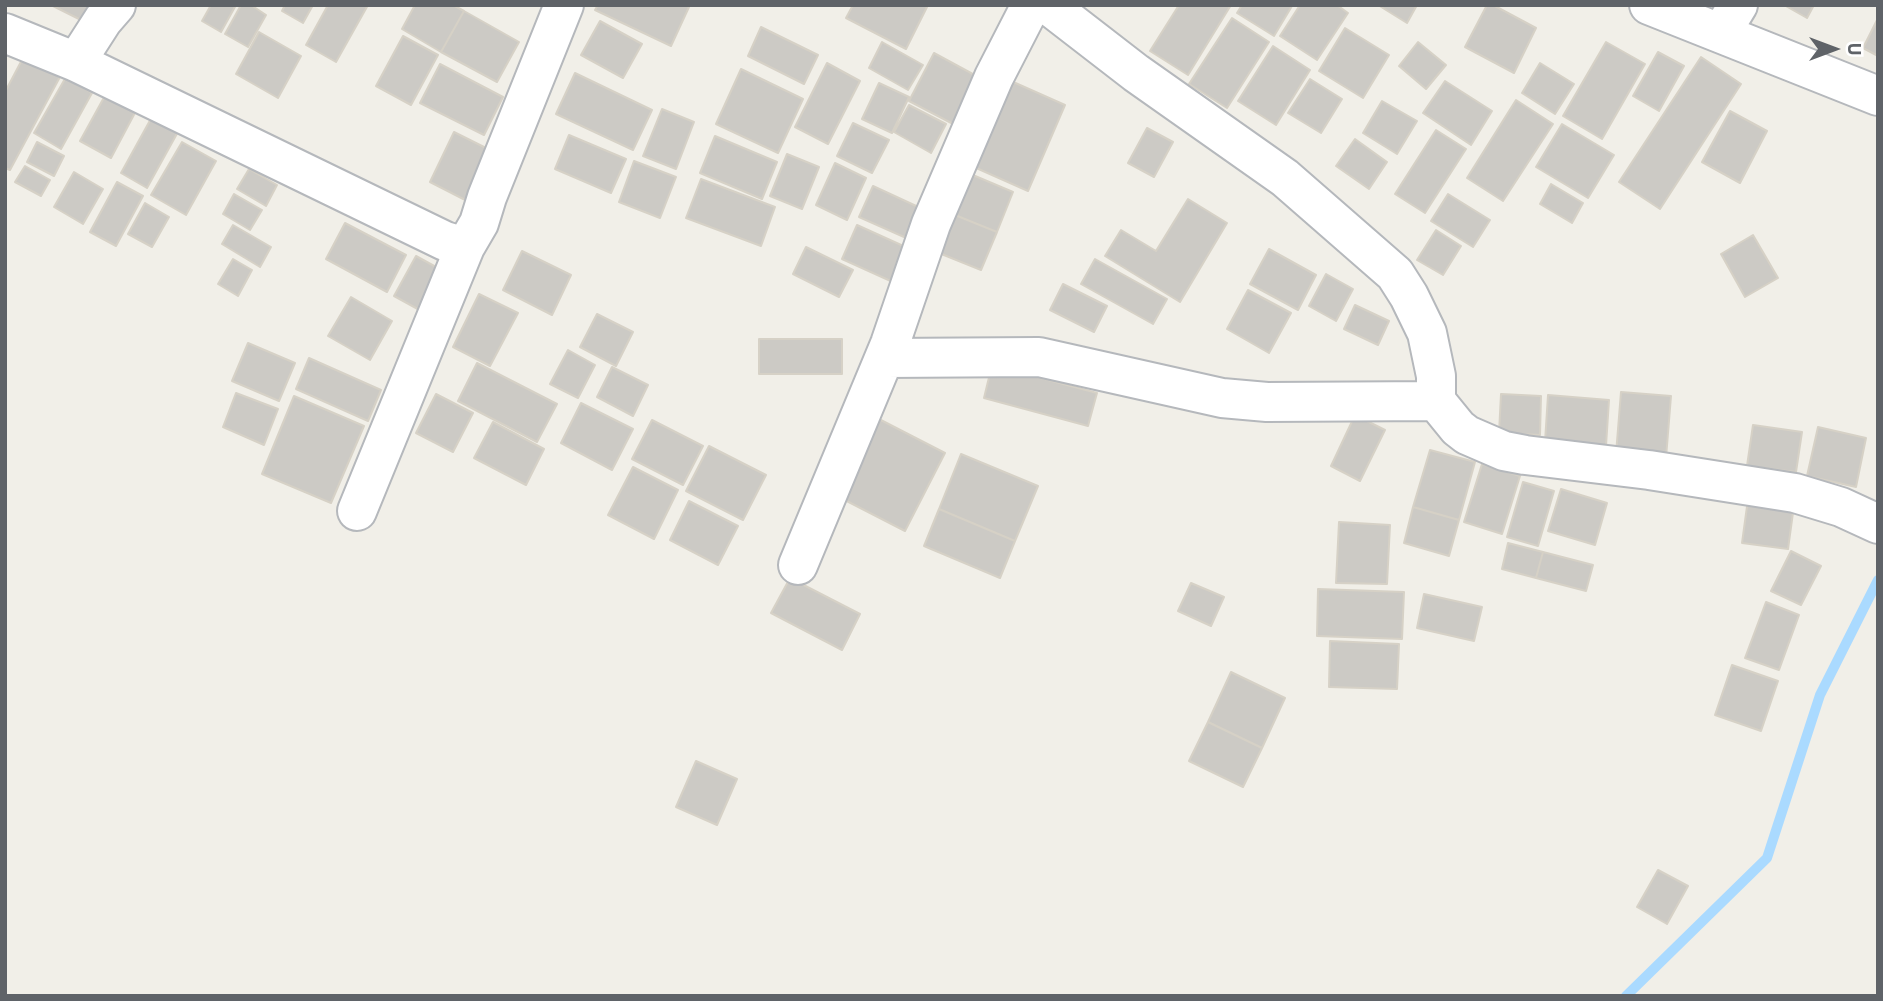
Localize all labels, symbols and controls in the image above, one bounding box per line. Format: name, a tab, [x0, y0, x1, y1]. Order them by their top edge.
north arrow	[1799, 14, 1869, 84]
text: U	[1843, 42, 1867, 56]

